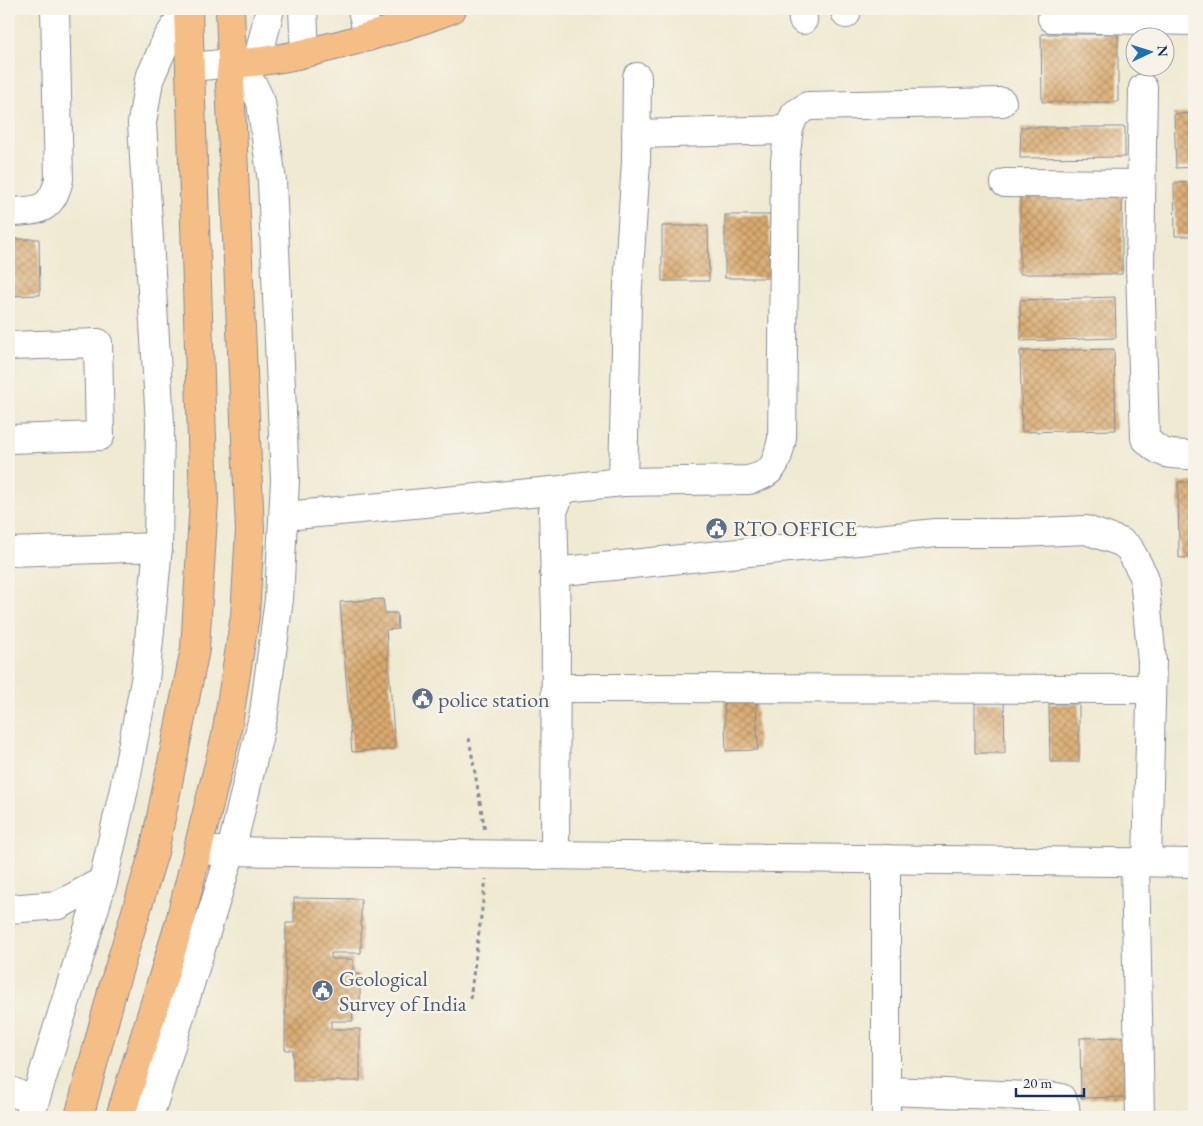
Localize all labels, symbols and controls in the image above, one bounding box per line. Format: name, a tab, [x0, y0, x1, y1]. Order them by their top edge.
north arrow	[1126, 28, 1176, 78]
text: N	[1154, 45, 1172, 58]
place label: RTO OFFICE	[733, 514, 857, 543]
public building icon: RTO OFFICE	[705, 516, 729, 540]
place label: police station	[438, 685, 550, 714]
public building icon: police station	[410, 687, 434, 711]
place label: Geological Survey of India	[339, 964, 467, 1018]
public building icon: Geological Survey of India	[311, 979, 335, 1003]
scale bar	[1016, 1066, 1083, 1098]
text: 20 m	[1023, 1073, 1052, 1092]

